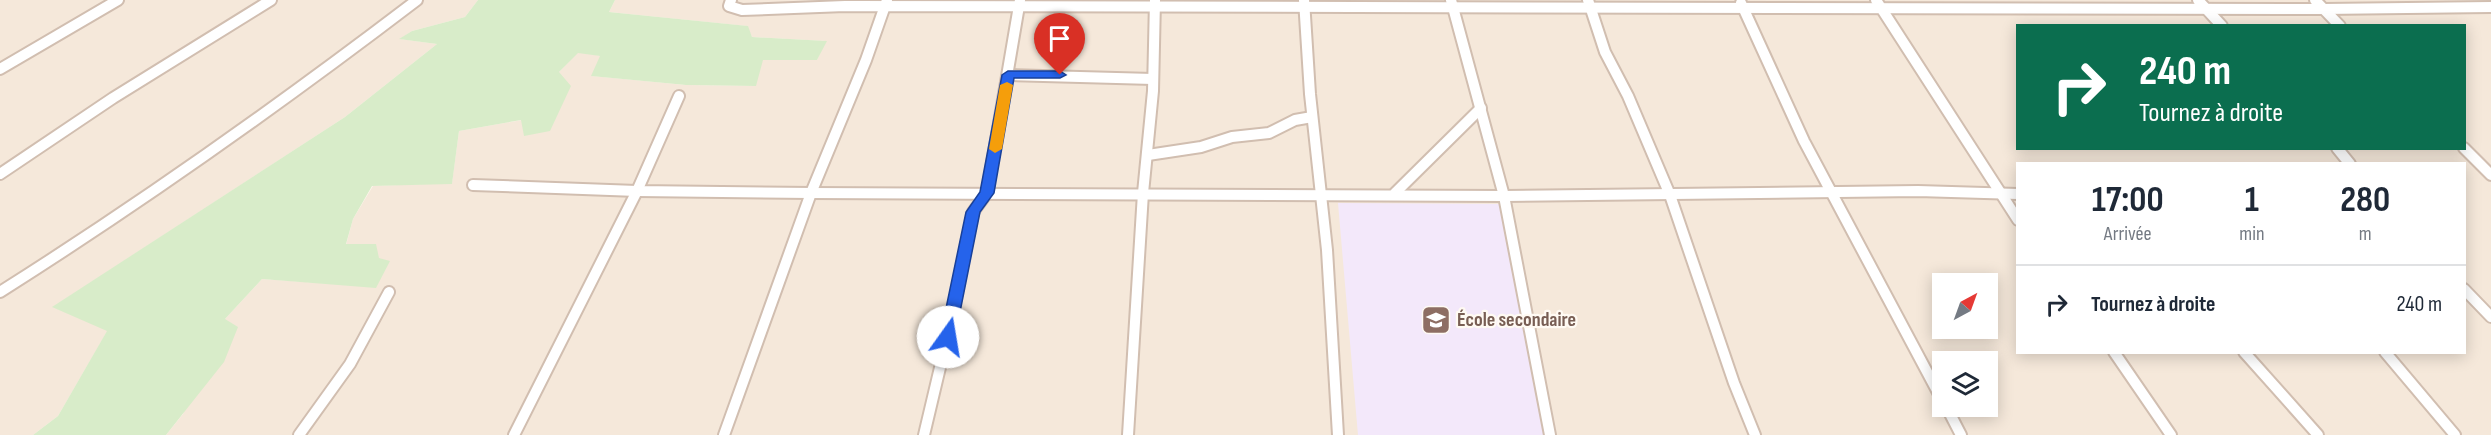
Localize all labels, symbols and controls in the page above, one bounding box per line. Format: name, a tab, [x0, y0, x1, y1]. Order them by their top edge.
pin	[1034, 13, 1085, 75]
icon: arrive	[1043, 22, 1076, 55]
text: 240 m	[2139, 46, 2231, 97]
icon: right	[2040, 48, 2118, 126]
text: Tournez à droite	[2139, 97, 2283, 129]
text: 17:00	[2092, 179, 2164, 222]
text: 1	[2245, 179, 2259, 222]
text: 280	[2340, 179, 2390, 222]
text: Arrivée	[2104, 222, 2152, 246]
text: min	[2239, 222, 2264, 246]
text: m	[2359, 222, 2372, 246]
north arrow	[1932, 273, 1998, 339]
map controls	[1932, 273, 1998, 417]
icon: right	[2040, 288, 2073, 321]
text: Tournez à droite	[2091, 291, 2216, 318]
text: 240 m	[2396, 291, 2442, 318]
school or university icon: École secondaire	[1420, 304, 1452, 336]
position arrow	[916, 305, 980, 369]
place label: École secondaire	[1457, 308, 1576, 332]
button: layers	[1932, 351, 1998, 417]

